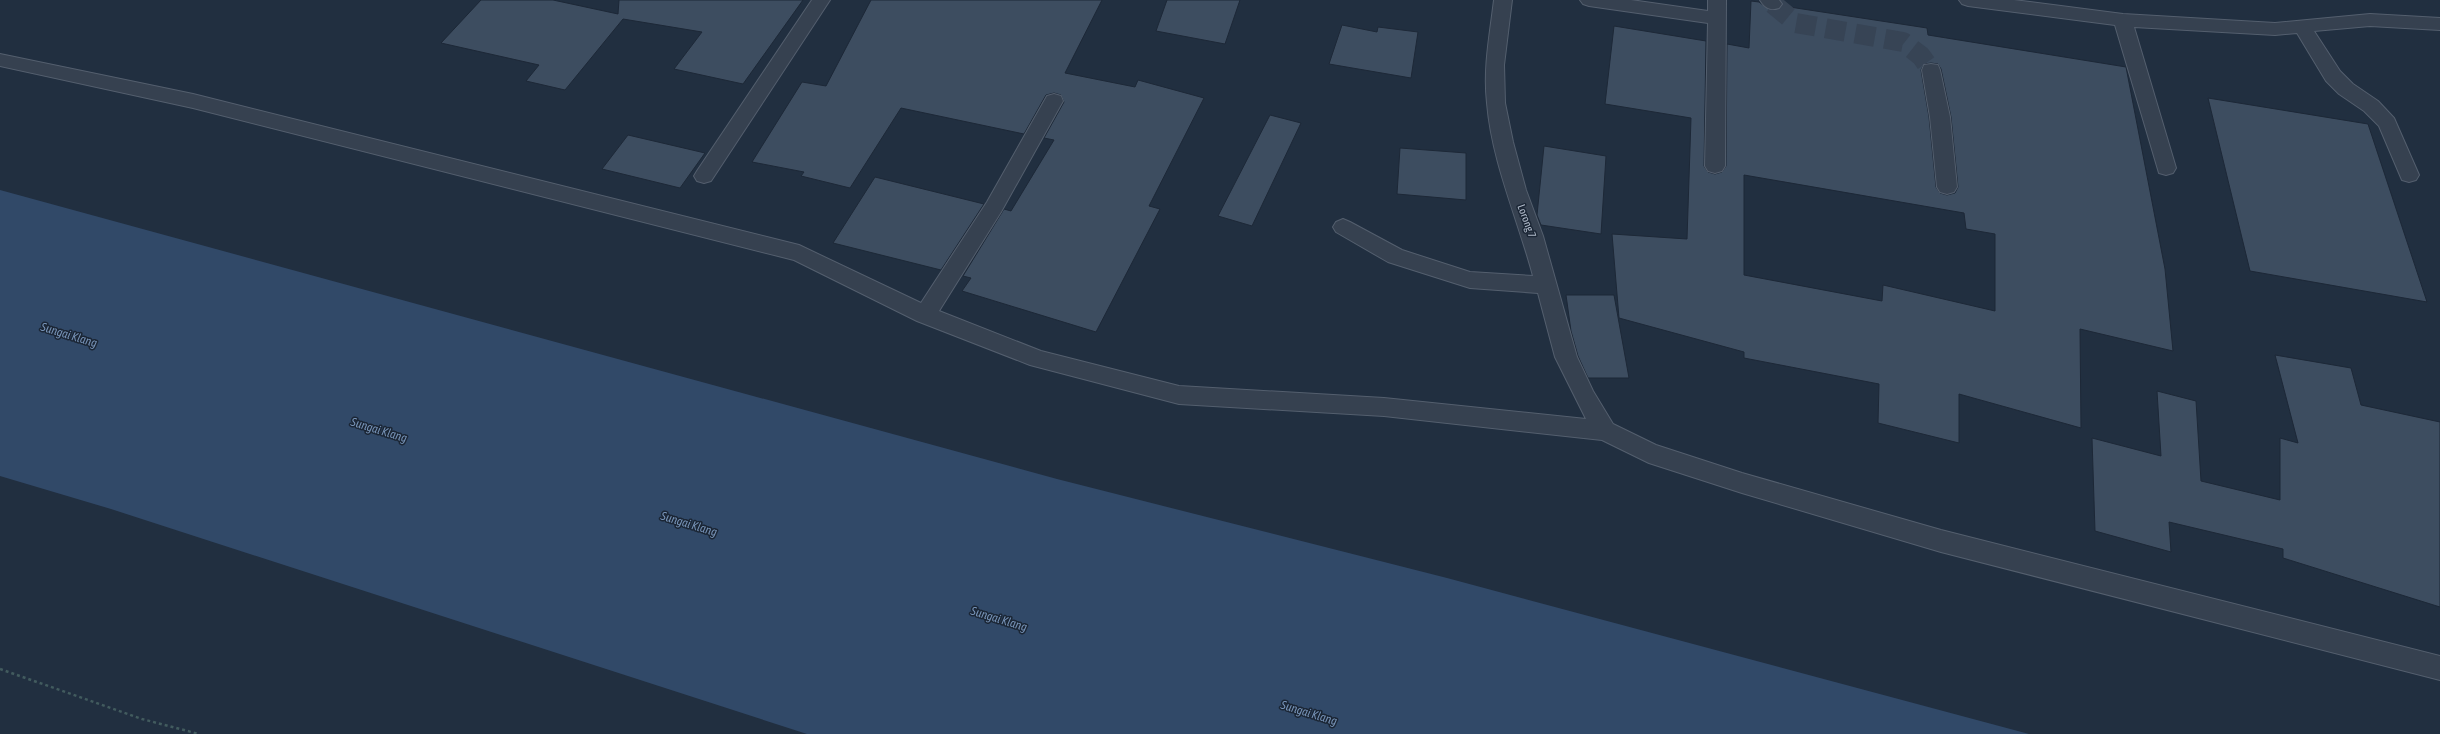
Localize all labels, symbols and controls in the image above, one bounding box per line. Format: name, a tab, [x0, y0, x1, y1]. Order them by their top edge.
street label: Lorong 7	[1515, 203, 1539, 239]
water label: Sungai Klang	[38, 320, 99, 350]
water label: Sungai Klang	[348, 415, 409, 445]
water label: Sungai Klang	[658, 509, 719, 539]
water label: Sungai Klang	[968, 604, 1029, 634]
water label: Sungai Klang	[1278, 698, 1339, 728]

